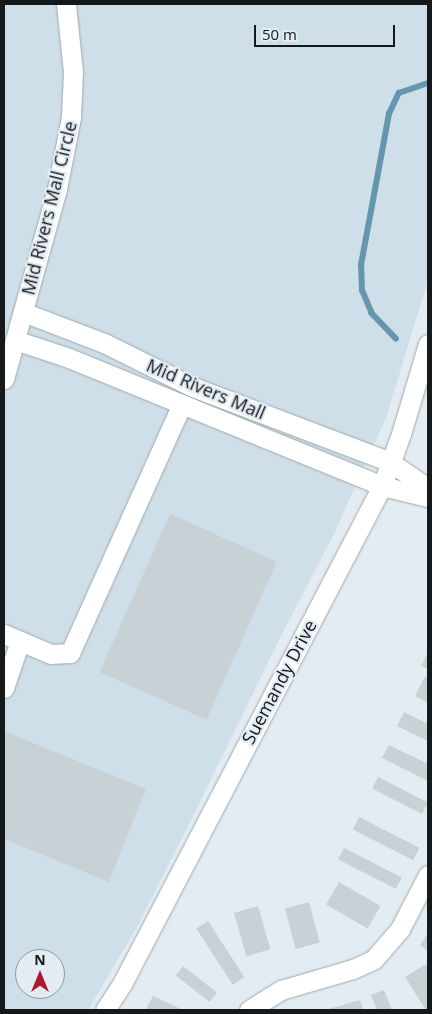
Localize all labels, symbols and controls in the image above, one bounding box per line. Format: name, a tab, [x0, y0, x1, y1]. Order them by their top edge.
scale bar	[257, 15, 398, 47]
text: 50 m	[262, 24, 297, 44]
street label: Mid Rivers Mall Circle	[17, 119, 81, 297]
street label: Mid Rivers Mall	[143, 354, 269, 424]
street label: Suemandy Drive	[237, 616, 321, 748]
north arrow	[15, 949, 65, 999]
text: N	[34, 950, 46, 969]

